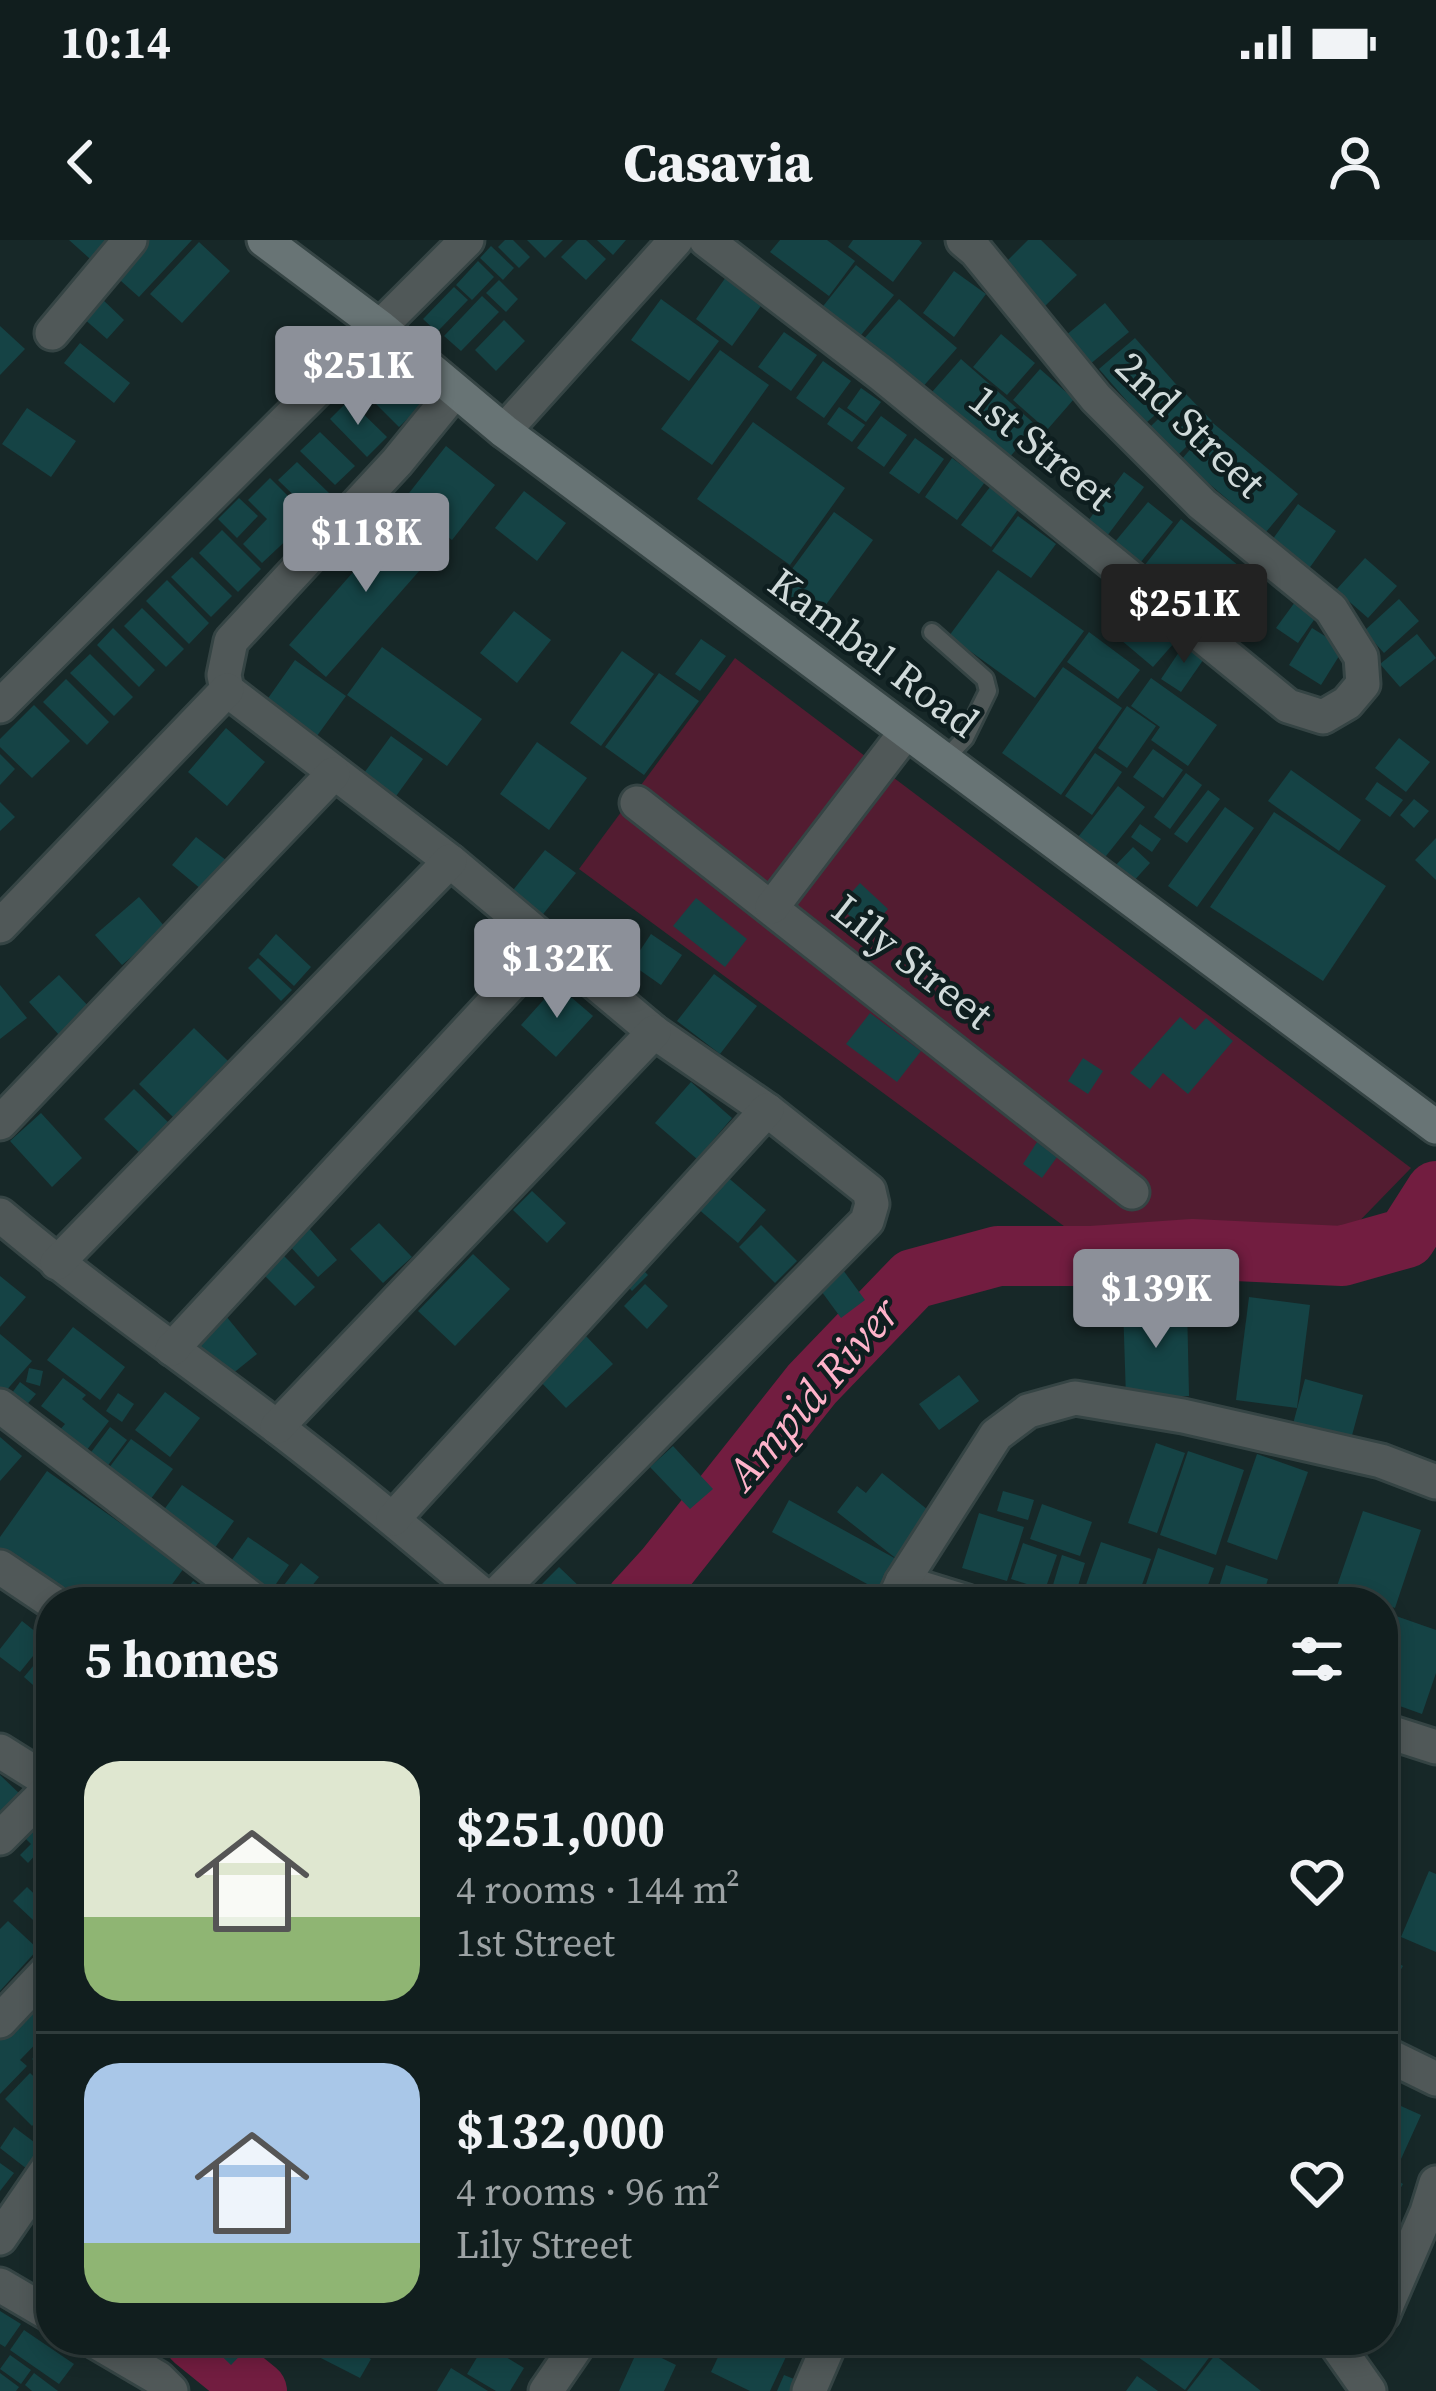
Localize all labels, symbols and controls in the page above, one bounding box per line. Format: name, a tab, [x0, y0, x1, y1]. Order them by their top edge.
text: 10:14	[60, 11, 171, 73]
text: Casavia	[623, 125, 813, 199]
icon: back	[48, 129, 114, 195]
icon: person	[1322, 129, 1388, 195]
pin: $251K	[274, 326, 442, 428]
text: $251K	[302, 338, 414, 391]
street label: 2nd Street	[1103, 338, 1279, 511]
street label: 1st Street	[957, 371, 1127, 524]
pin: $118K	[282, 493, 450, 595]
text: $118K	[310, 505, 422, 558]
street label: Kambal Road	[757, 554, 991, 750]
pin: $251K	[1100, 564, 1268, 666]
text: $251K	[1128, 576, 1240, 629]
street label: Lily Street	[820, 880, 1006, 1042]
pin: $132K	[473, 919, 641, 1021]
text: $132K	[501, 931, 613, 984]
pin: $139K	[1072, 1249, 1240, 1351]
text: $139K	[1100, 1261, 1212, 1314]
water label: Ampid River	[709, 1283, 914, 1505]
text: 5 homes	[84, 1624, 279, 1694]
icon: filters	[1284, 1626, 1350, 1692]
text: $251,000	[456, 1793, 665, 1863]
icon: home	[180, 1809, 324, 1953]
icon: heart	[1284, 1848, 1350, 1914]
text: 4 rooms · 144 m²	[456, 1863, 740, 1916]
text: 1st Street	[456, 1916, 615, 1969]
text: $132,000	[456, 2095, 665, 2165]
icon: home	[180, 2111, 324, 2255]
icon: heart	[1284, 2150, 1350, 2216]
text: 4 rooms · 96 m²	[456, 2165, 720, 2218]
text: Lily Street	[456, 2218, 632, 2271]

